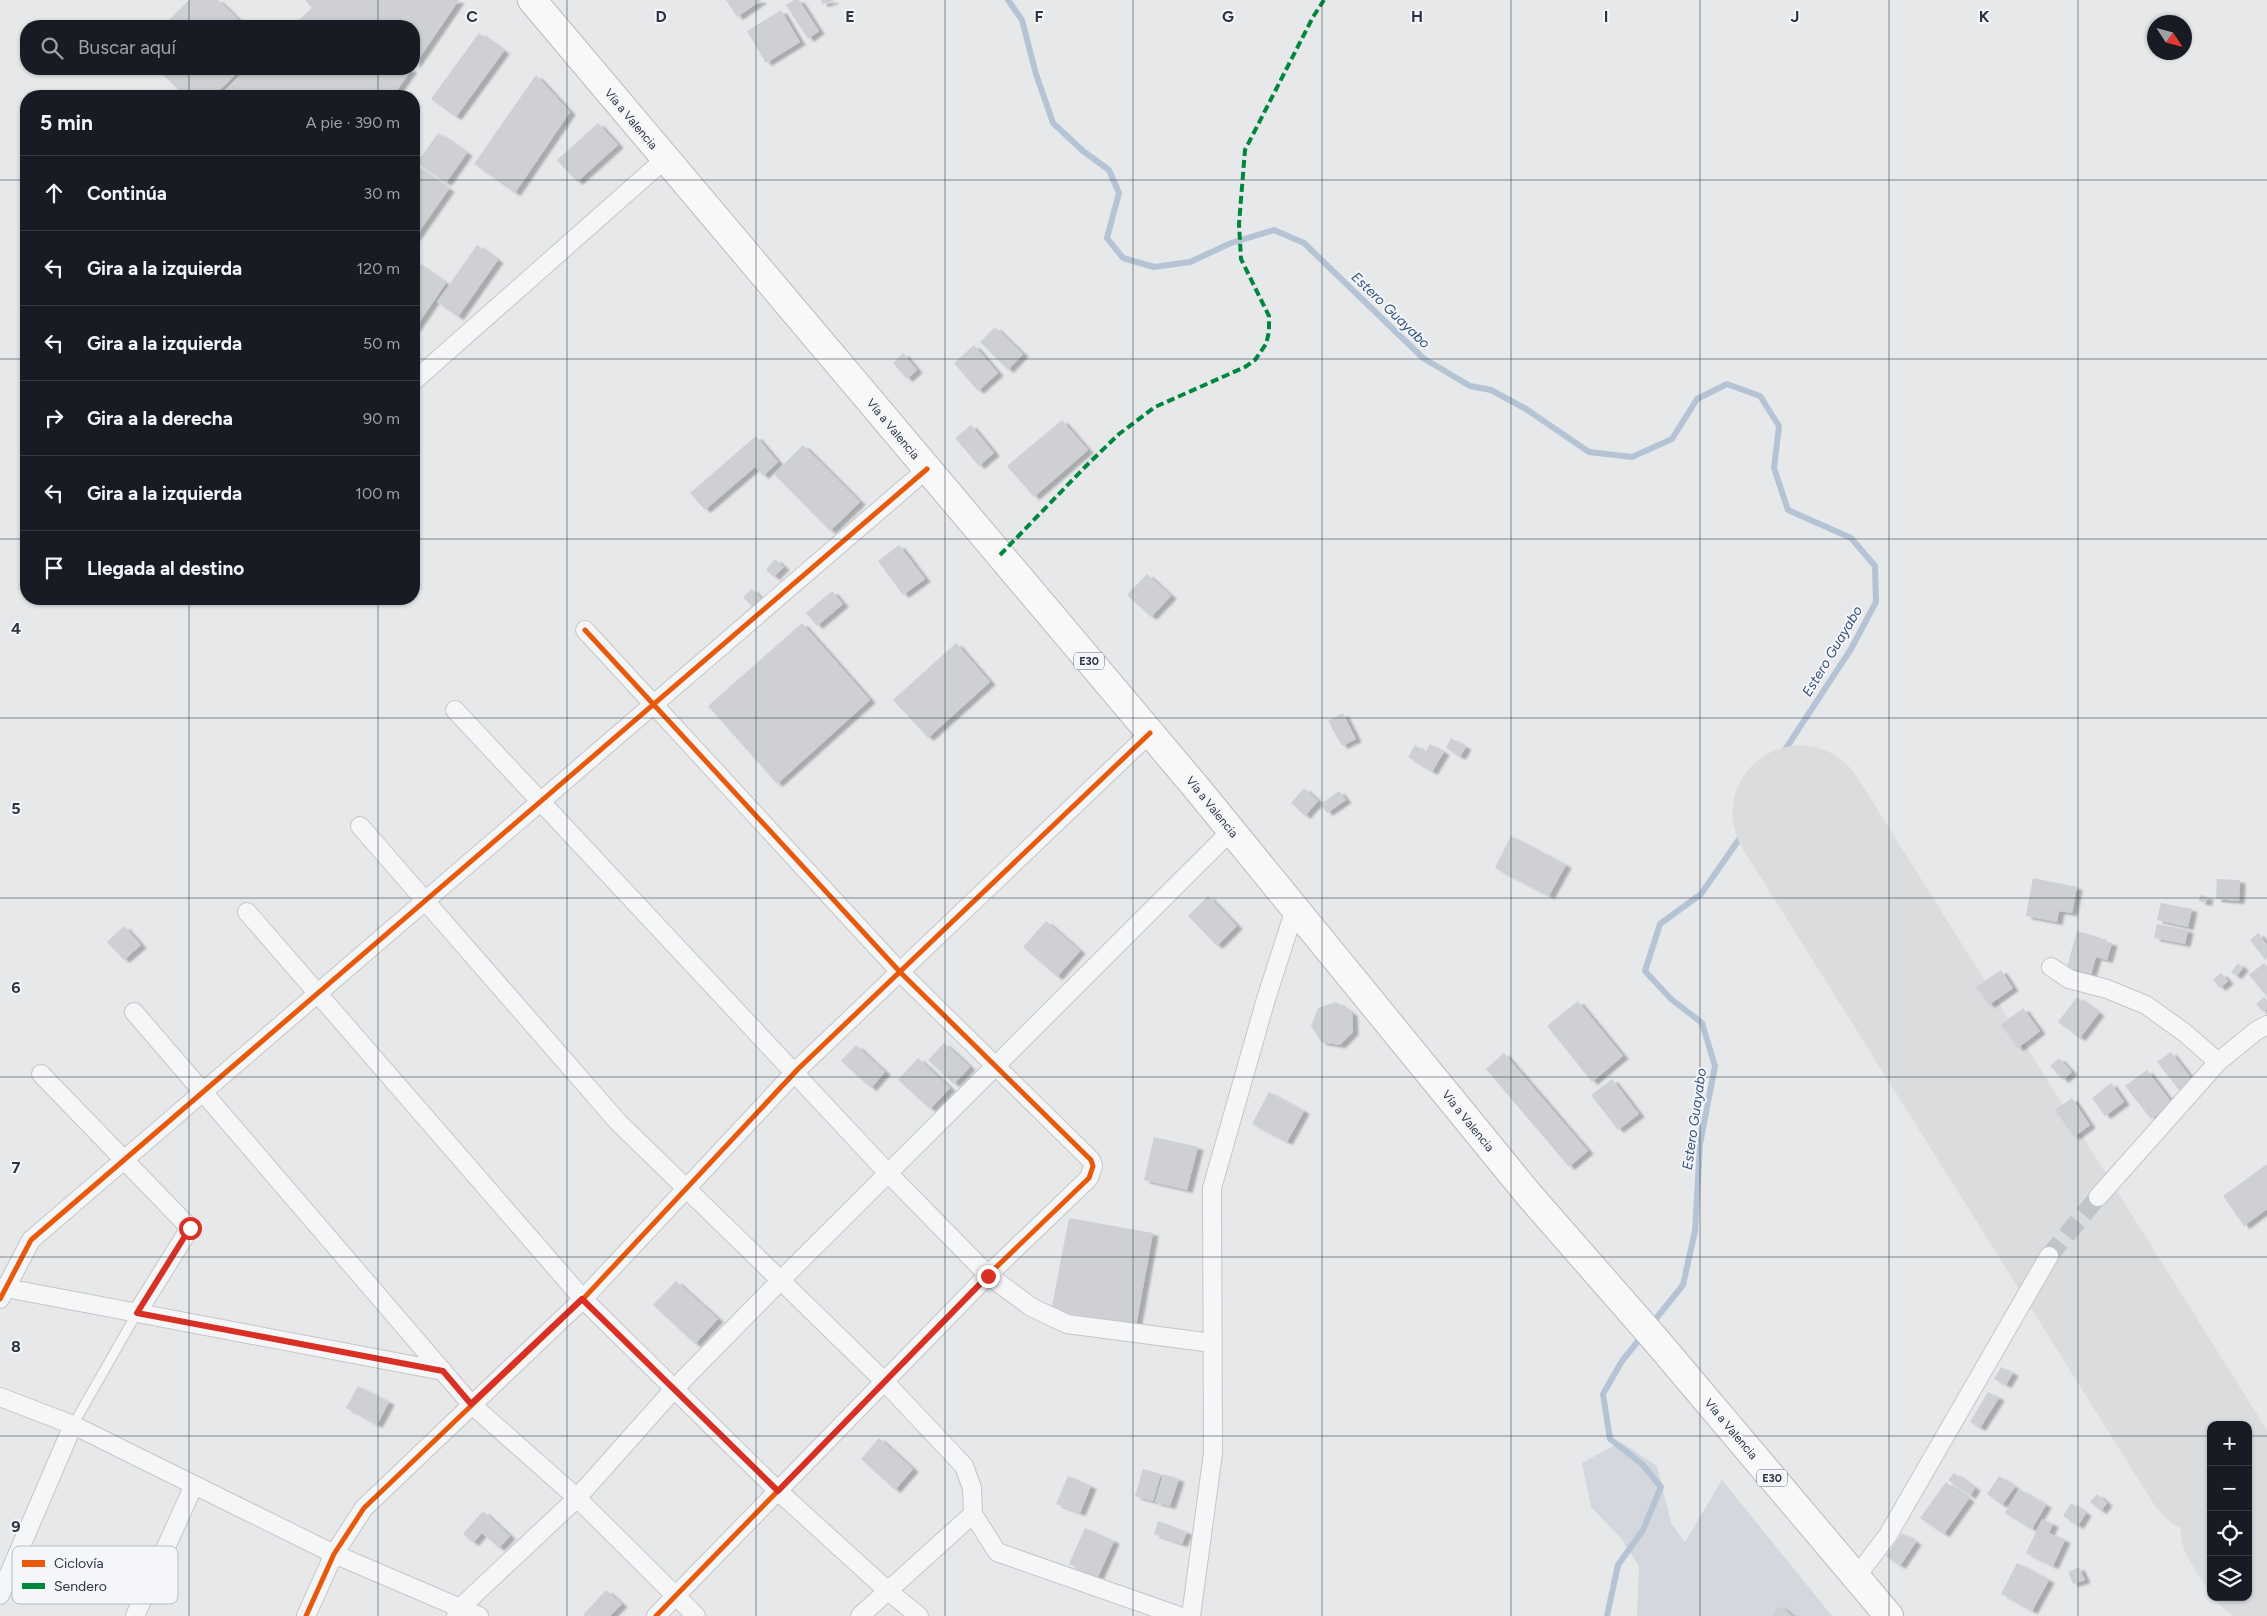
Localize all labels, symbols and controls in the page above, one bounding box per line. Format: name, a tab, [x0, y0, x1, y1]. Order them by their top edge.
text: C	[466, 7, 478, 26]
text: D	[655, 7, 667, 26]
text: E	[845, 7, 855, 26]
text: F	[1035, 7, 1044, 26]
text: G	[1222, 7, 1234, 26]
text: H	[1411, 7, 1423, 26]
text: I	[1604, 7, 1608, 26]
text: J	[1791, 7, 1799, 26]
text: K	[1979, 7, 1990, 26]
north arrow	[2147, 15, 2192, 60]
search box	[20, 20, 420, 75]
icon: search	[38, 34, 66, 62]
text: Buscar aquí	[78, 36, 176, 59]
street label: Vía a Valencia	[602, 86, 660, 152]
text: 5 min	[40, 110, 93, 135]
text: A pie · 390 m	[306, 113, 400, 132]
icon: ahead	[40, 179, 68, 207]
text: Continúa	[87, 182, 167, 205]
text: 30 m	[363, 184, 400, 203]
icon: left	[40, 254, 68, 282]
text: Gira a la izquierda	[87, 257, 242, 280]
text: 120 m	[357, 259, 400, 278]
water label: Estero Guayabo	[1348, 269, 1433, 352]
icon: left	[40, 329, 68, 357]
text: Gira a la izquierda	[87, 332, 242, 355]
text: 50 m	[363, 334, 400, 353]
street label: Vía a Valencia	[864, 396, 922, 462]
icon: right	[40, 404, 68, 432]
text: Gira a la derecha	[87, 407, 233, 430]
text: 90 m	[363, 409, 400, 428]
icon: left	[40, 479, 68, 507]
text: Gira a la izquierda	[87, 482, 242, 505]
text: 100 m	[355, 484, 400, 503]
icon: arrive	[40, 554, 68, 582]
text: Llegada al destino	[87, 557, 244, 580]
water label: Estero Guayabo	[1799, 603, 1866, 700]
text: 4	[11, 619, 21, 638]
road number: E30	[1074, 652, 1104, 669]
street label: Vía a Valencia	[1183, 774, 1241, 840]
text: 5	[11, 799, 21, 818]
text: 6	[11, 978, 21, 997]
water label: Estero Guayabo	[1679, 1067, 1710, 1171]
street label: Vía a Valencia	[1439, 1088, 1497, 1154]
text: 7	[12, 1158, 21, 1177]
route start	[179, 1217, 202, 1240]
route end	[977, 1265, 1000, 1288]
text: 8	[11, 1337, 21, 1356]
street label: Vía a Valencia	[1702, 1396, 1760, 1462]
map controls	[2207, 1421, 2252, 1601]
button: +	[2207, 1421, 2252, 1466]
button: −	[2207, 1466, 2252, 1511]
road number: E30	[1757, 1470, 1787, 1486]
button: locate	[2207, 1511, 2252, 1556]
text: 9	[11, 1517, 21, 1536]
legend	[12, 1546, 178, 1604]
text: Ciclovía	[54, 1555, 104, 1572]
button: layers	[2207, 1556, 2252, 1601]
text: Sendero	[54, 1578, 107, 1595]

